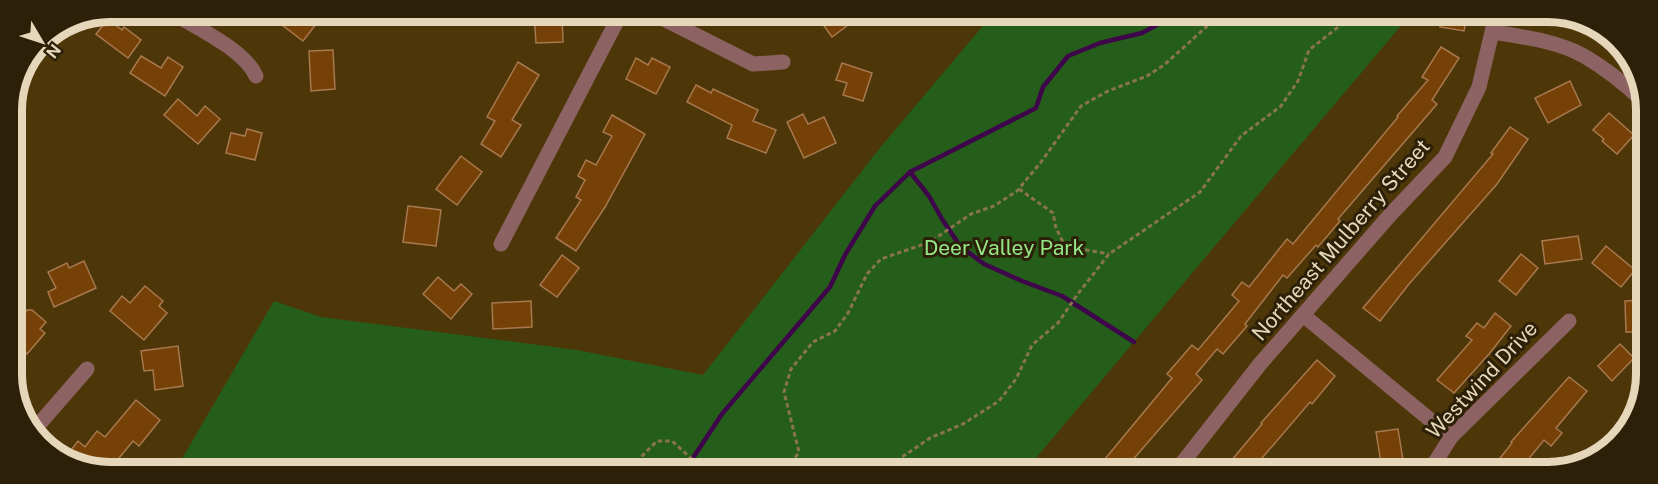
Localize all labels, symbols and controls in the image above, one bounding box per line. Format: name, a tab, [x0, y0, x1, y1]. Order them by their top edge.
north arrow	[12, 12, 72, 72]
text: N	[42, 40, 65, 62]
street label: Northeast Mulberry Street	[1246, 134, 1435, 345]
park label: Deer Valley Park	[924, 235, 1085, 260]
street label: Westwind Drive	[1421, 316, 1542, 443]

